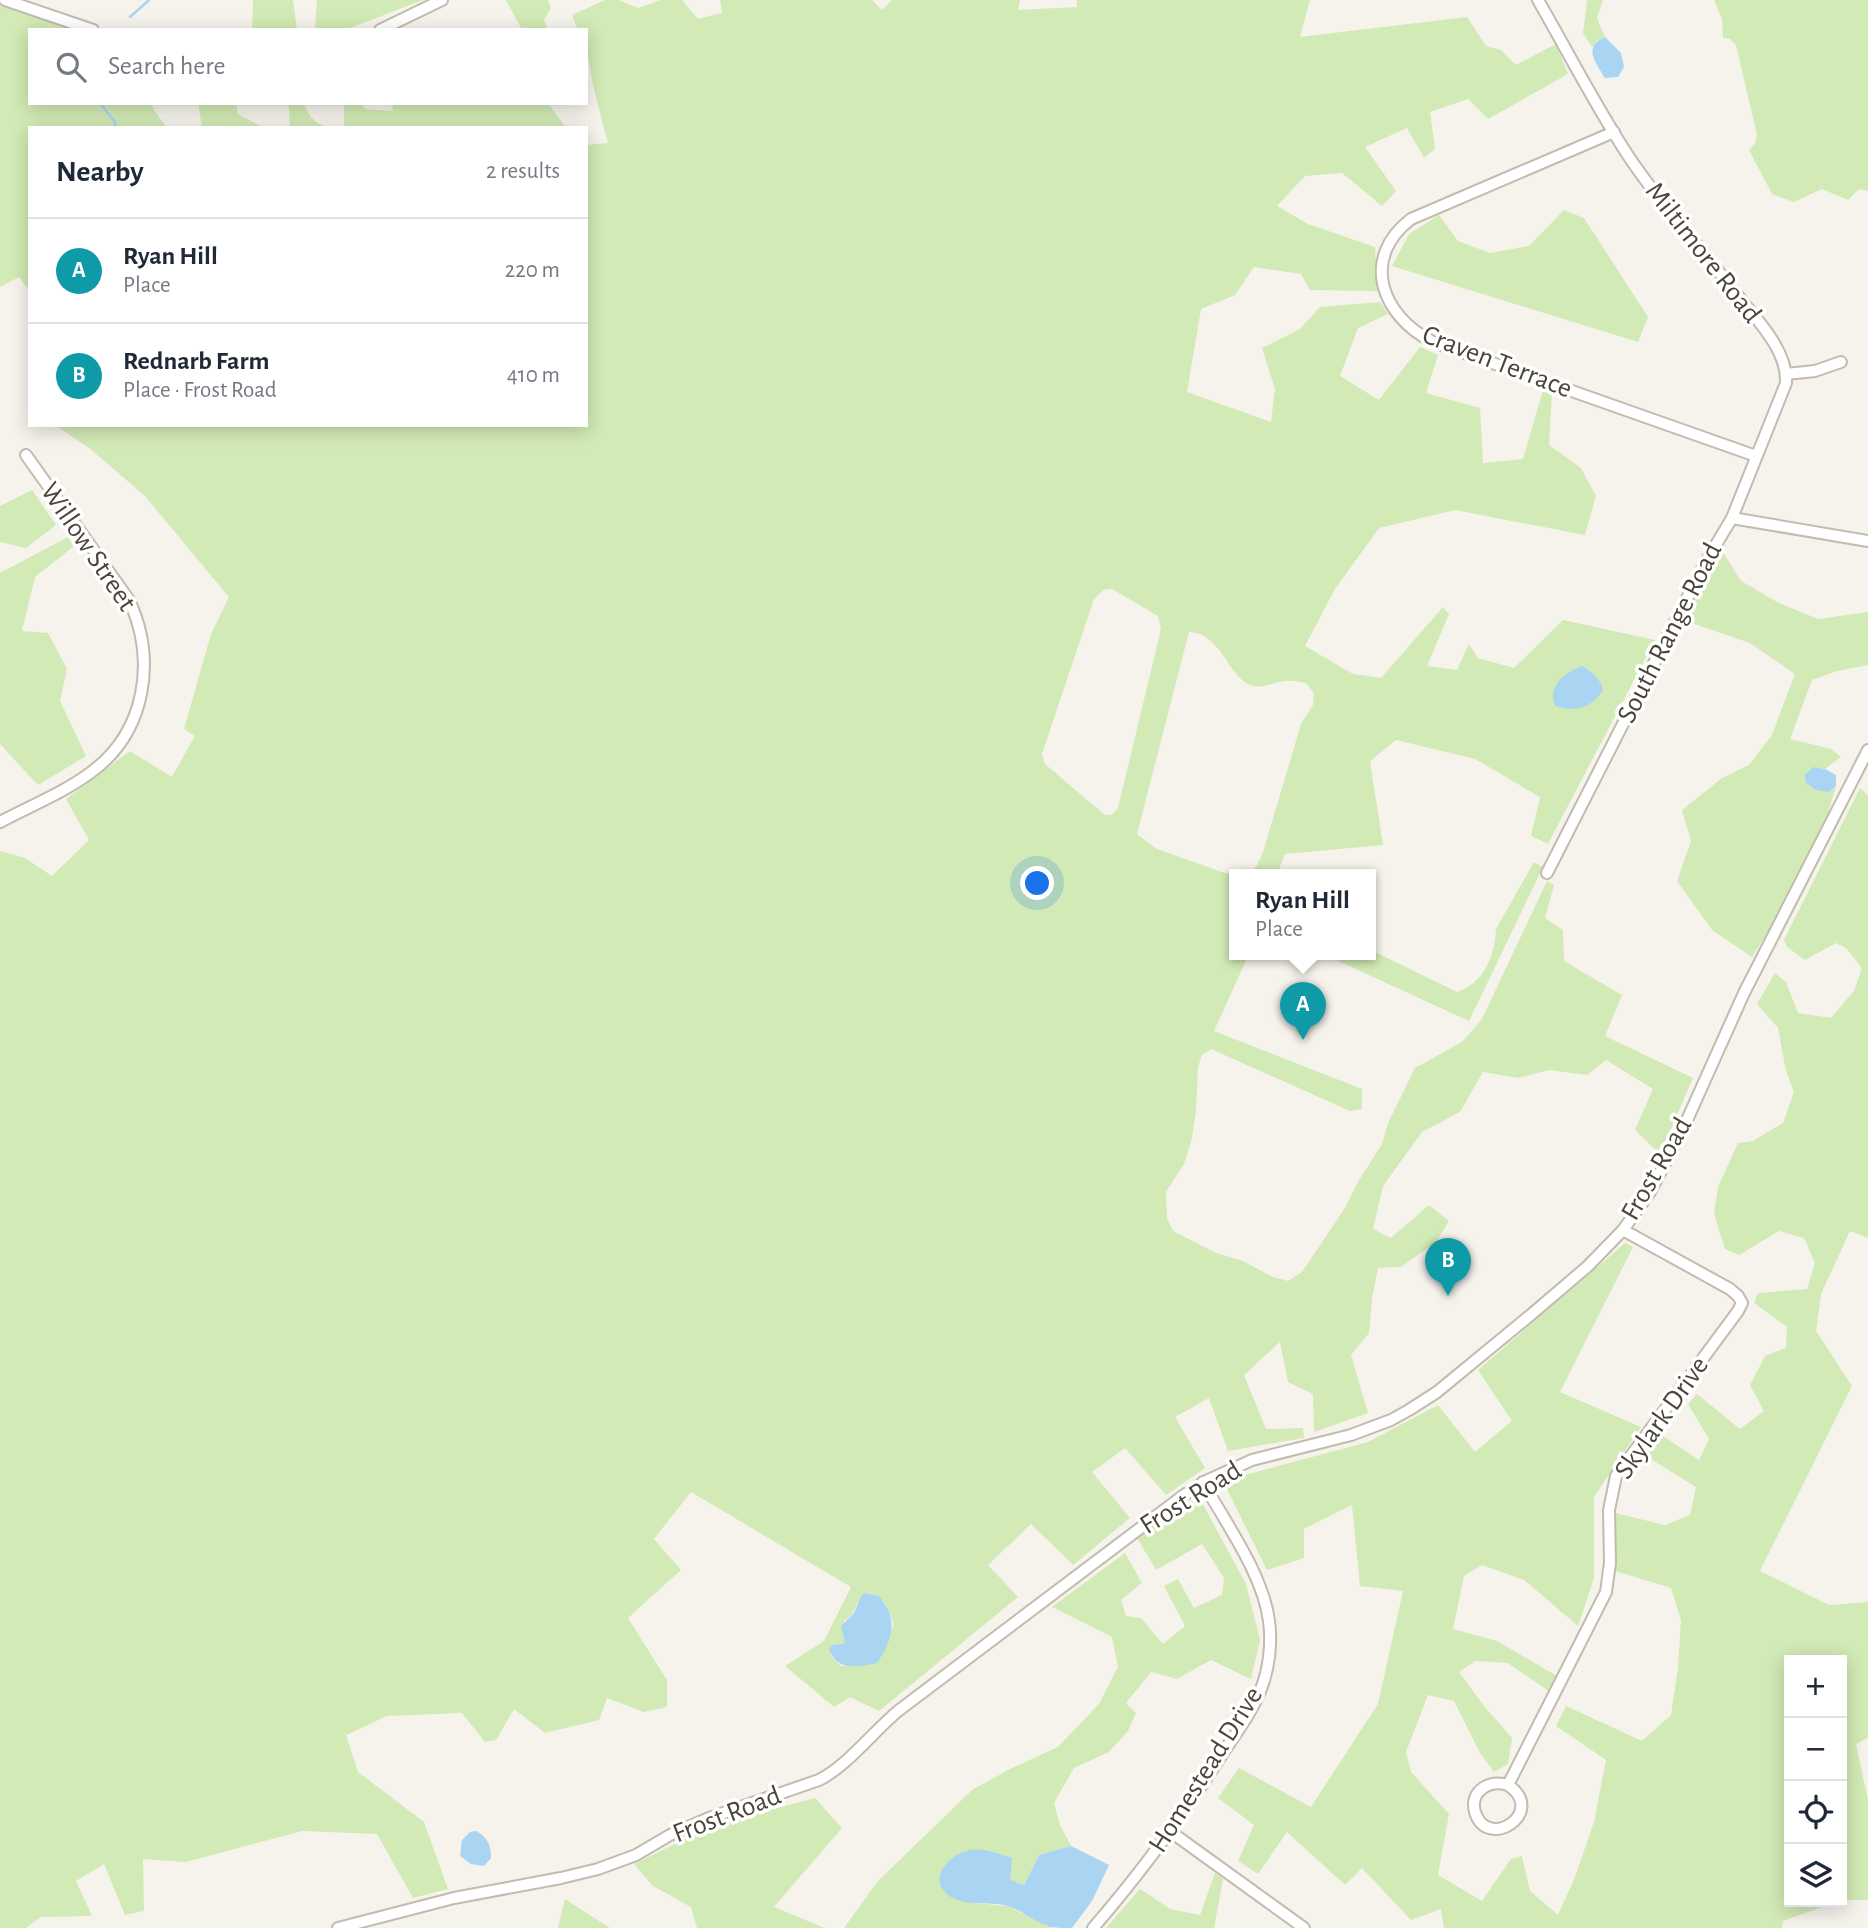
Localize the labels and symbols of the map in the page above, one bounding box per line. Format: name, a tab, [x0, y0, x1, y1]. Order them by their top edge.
street label: Miltimore Road	[1640, 178, 1766, 328]
street label: Craven Terrace	[1418, 321, 1576, 403]
street label: Willow Street	[35, 478, 141, 616]
street label: South Range Road	[1613, 539, 1727, 727]
your location	[1020, 866, 1054, 900]
pin: A	[1280, 982, 1326, 1040]
street label: Frost Road	[1617, 1113, 1697, 1225]
pin: B	[1425, 1238, 1471, 1296]
street label: Skylark Drive	[1610, 1352, 1714, 1484]
street label: Frost Road	[1135, 1456, 1247, 1540]
street label: Homestead Drive	[1144, 1682, 1268, 1858]
street label: Frost Road	[669, 1782, 785, 1848]

